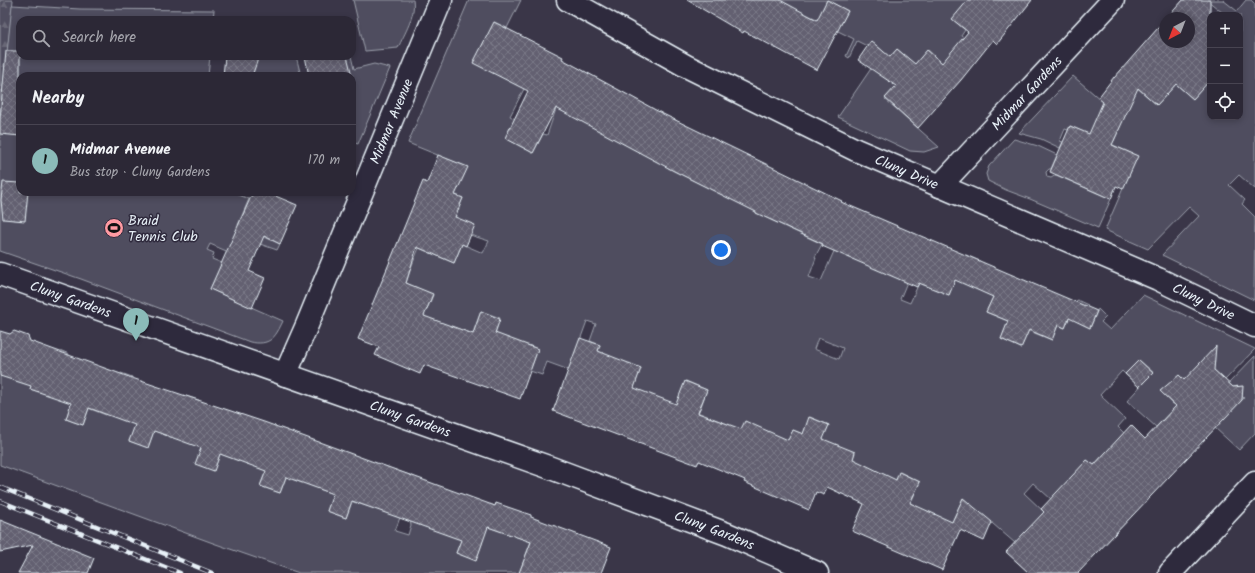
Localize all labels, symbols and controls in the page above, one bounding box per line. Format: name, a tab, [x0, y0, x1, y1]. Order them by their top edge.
north arrow	[1159, 12, 1195, 48]
map controls	[1207, 12, 1243, 120]
button: +	[1207, 12, 1243, 48]
search box	[16, 16, 356, 60]
text: Search here	[62, 26, 136, 50]
icon: search	[30, 27, 52, 49]
button: −	[1207, 48, 1243, 84]
street label: Midmar Gardens	[987, 51, 1068, 136]
street label: Midmar Avenue	[364, 75, 420, 168]
button: locate	[1207, 84, 1243, 120]
text: Nearby	[32, 85, 84, 112]
text: Midmar Avenue	[70, 138, 171, 162]
street label: Cluny Drive	[871, 149, 942, 196]
text: 1	[43, 150, 47, 171]
text: 170 m	[308, 150, 340, 171]
text: Bus stop · Cluny Gardens	[70, 162, 210, 183]
place label: Braid Tennis Club	[128, 210, 198, 248]
sports icon: Braid Tennis Club	[103, 217, 125, 239]
your location	[711, 240, 731, 260]
street label: Cluny Gardens	[27, 275, 114, 324]
street label: Cluny Drive	[1168, 277, 1239, 327]
pin: 1	[123, 308, 149, 341]
street label: Cluny Gardens	[366, 395, 454, 444]
street label: Cluny Gardens	[671, 505, 758, 557]

